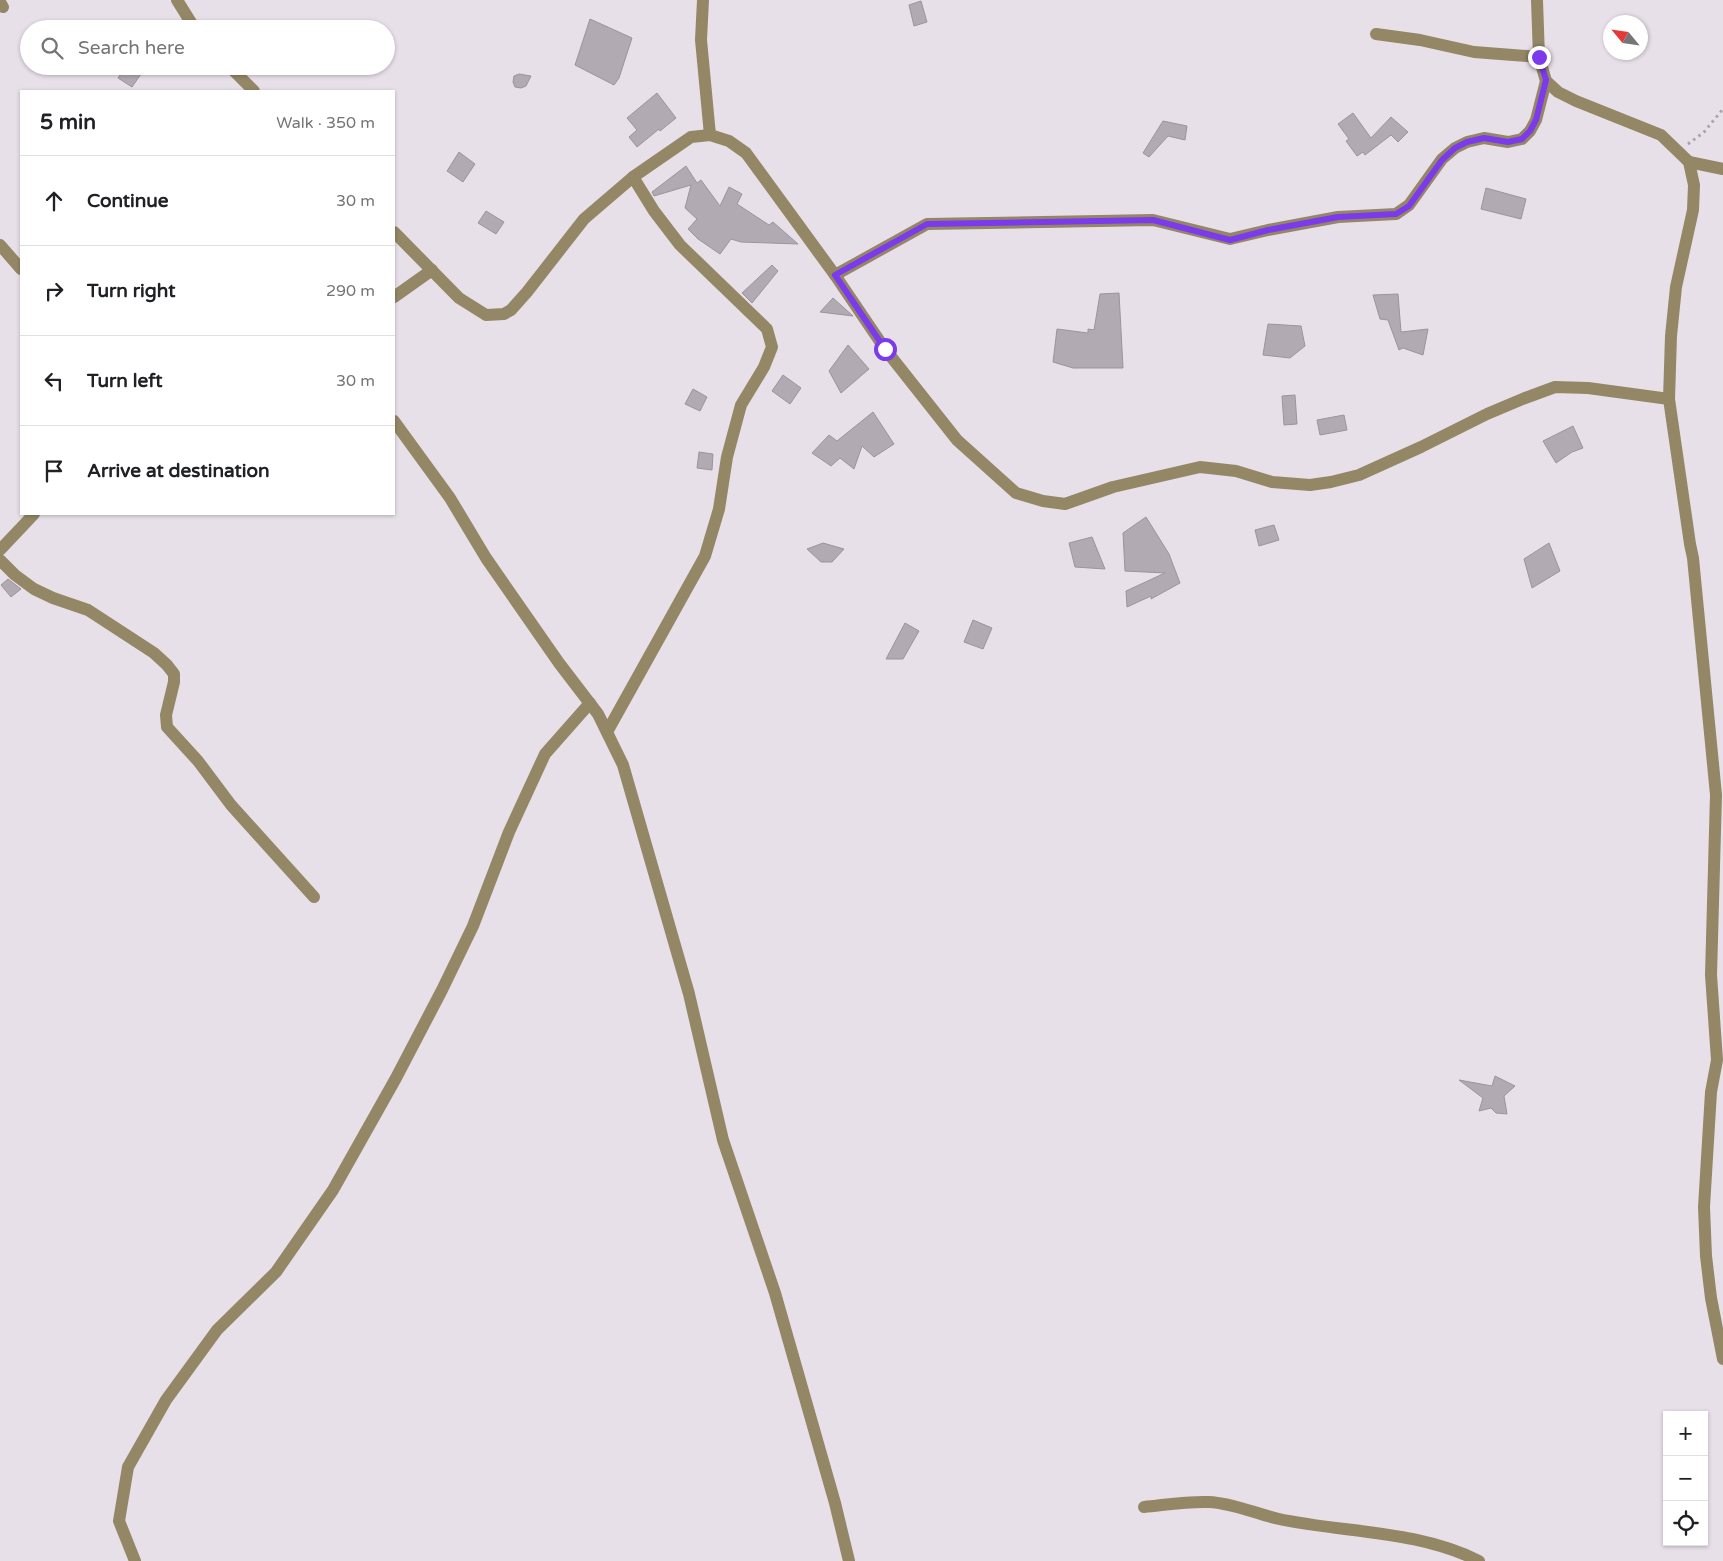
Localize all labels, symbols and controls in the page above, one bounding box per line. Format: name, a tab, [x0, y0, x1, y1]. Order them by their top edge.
north arrow	[1603, 15, 1648, 60]
search box	[20, 20, 395, 75]
icon: search	[38, 34, 66, 62]
text: Search here	[78, 37, 185, 59]
route end	[1528, 46, 1551, 69]
text: 5 min	[40, 110, 96, 135]
text: Walk · 350 m	[276, 113, 375, 133]
icon: ahead	[40, 187, 68, 215]
text: Continue	[87, 190, 169, 212]
text: 30 m	[336, 191, 375, 211]
icon: right	[40, 277, 68, 305]
text: Turn right	[87, 280, 175, 302]
text: 290 m	[326, 281, 375, 301]
route start	[874, 338, 897, 361]
icon: left	[40, 367, 68, 395]
text: Turn left	[87, 370, 163, 392]
text: 30 m	[336, 371, 375, 391]
icon: arrive	[40, 457, 68, 485]
text: Arrive at destination	[87, 460, 270, 482]
map controls	[1663, 1411, 1708, 1546]
button: +	[1663, 1411, 1708, 1456]
button: −	[1663, 1456, 1708, 1501]
button: locate	[1663, 1501, 1708, 1546]

